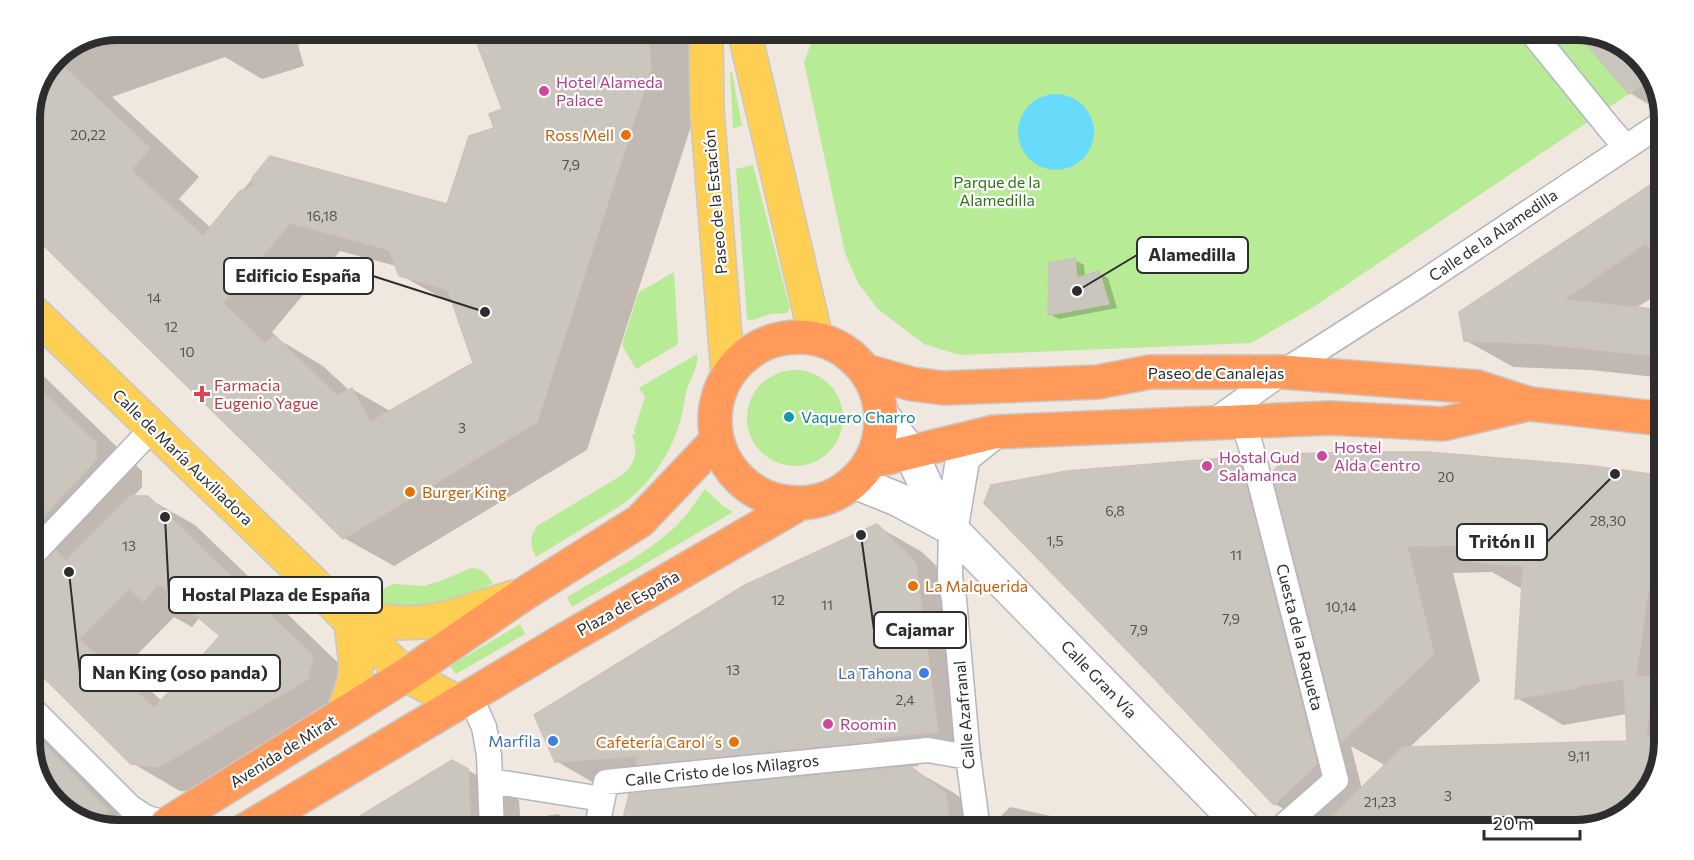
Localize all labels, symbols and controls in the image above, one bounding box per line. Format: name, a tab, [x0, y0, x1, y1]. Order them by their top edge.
place label: Hotel Alameda Palace	[556, 72, 663, 109]
marker: Hotel Alameda Palace	[537, 84, 551, 98]
place label: Ross Mell	[545, 125, 614, 144]
house number: 20,22	[70, 126, 106, 143]
marker: Ross Mell	[619, 128, 633, 142]
street label: Paseo de la Estación	[699, 129, 730, 275]
house number: 7,9	[562, 156, 580, 173]
park label: Parque de la Alamedilla	[953, 172, 1041, 209]
street label: Calle de la Alamedilla	[1425, 185, 1561, 285]
house number: 16,18	[307, 207, 337, 224]
callout: Alamedilla	[1137, 237, 1248, 273]
text: Alamedilla	[1148, 243, 1236, 265]
callout: Edificio España	[224, 258, 373, 294]
text: Edificio España	[235, 264, 361, 286]
house number: 14	[147, 289, 162, 306]
house number: 12	[164, 318, 178, 335]
house number: 10	[179, 343, 195, 360]
street label: Paseo de Canalejas	[1148, 363, 1284, 382]
place label: Farmacia Eugenio Yague	[214, 375, 319, 412]
street label: Calle de María Auxiliadora	[109, 385, 257, 529]
marker: Farmacia Eugenio Yague	[195, 387, 209, 401]
place label: Vaquero Charro	[801, 407, 916, 426]
marker: Vaquero Charro	[782, 410, 796, 424]
house number: 3	[458, 419, 466, 436]
place label: Hostel Alda Centro	[1334, 437, 1421, 474]
place label: Hostal Gud Salamanca	[1219, 447, 1300, 484]
marker: Hostel Alda Centro	[1315, 449, 1329, 463]
marker: Hostal Gud Salamanca	[1200, 459, 1214, 473]
house number: 20	[1438, 468, 1454, 485]
place label: Burger King	[422, 482, 507, 501]
marker: Burger King	[403, 485, 417, 499]
house number: 6,8	[1105, 502, 1125, 519]
house number: 28,30	[1590, 512, 1626, 529]
callout: Tritón II	[1457, 524, 1547, 560]
text: Tritón II	[1469, 530, 1535, 552]
house number: 1,5	[1046, 532, 1064, 549]
house number: 13	[122, 537, 136, 554]
house number: 11	[1230, 546, 1242, 563]
street label: Cuesta de la Raqueta	[1273, 562, 1328, 712]
street label: Plaza de España	[573, 566, 682, 639]
place label: La Malquerida	[925, 576, 1028, 595]
callout: Hostal Plaza de España	[169, 577, 382, 613]
marker: La Malquerida	[906, 579, 920, 593]
text: Hostal Plaza de España	[182, 583, 370, 605]
house number: 12	[771, 591, 785, 608]
house number: 11	[821, 596, 833, 613]
house number: 10,14	[1325, 598, 1357, 615]
house number: 7,9	[1222, 610, 1240, 627]
callout: Cajamar	[874, 612, 966, 648]
text: Cajamar	[886, 618, 955, 640]
house number: 7,9	[1130, 621, 1148, 638]
street label: Calle Gran Vía	[1058, 636, 1141, 722]
callout: Nan King (oso panda)	[80, 655, 280, 691]
street label: Calle Azafranal	[949, 660, 978, 770]
text: Nan King (oso panda)	[92, 661, 268, 683]
house number: 13	[726, 661, 740, 678]
place label: La Tahona	[838, 663, 912, 682]
marker: La Tahona	[917, 666, 931, 680]
house number: 2,4	[895, 691, 915, 708]
street label: Avenida de Mirat	[226, 710, 340, 791]
place label: Roomin	[840, 714, 897, 733]
marker: Roomin	[821, 717, 835, 731]
place label: Marfila	[488, 731, 541, 750]
place label: Cafetería Carol´s	[596, 732, 722, 751]
marker: Marfila	[546, 734, 560, 748]
marker: Cafetería Carol´s	[727, 735, 741, 749]
house number: 9,11	[1568, 747, 1590, 764]
street label: Calle Cristo de los Milagros	[624, 750, 820, 789]
house number: 3	[1444, 787, 1452, 804]
house number: 21,23	[1364, 793, 1396, 810]
scale bar	[1484, 803, 1580, 841]
text: 20 m	[1493, 812, 1534, 834]

